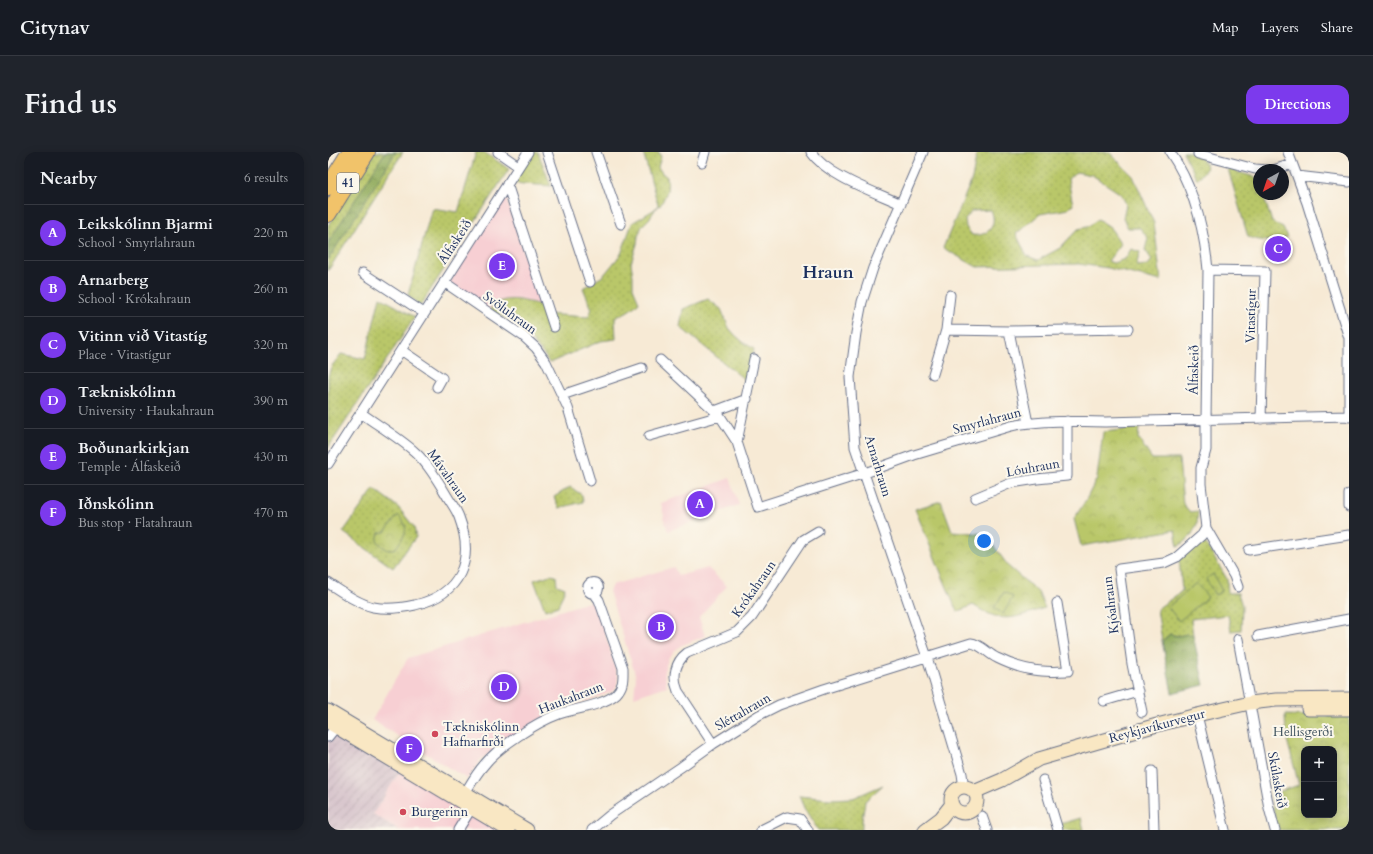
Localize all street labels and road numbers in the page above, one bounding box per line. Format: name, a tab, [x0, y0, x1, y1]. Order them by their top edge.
road number: 41	[337, 173, 359, 193]
street label: Álfaskeið	[434, 216, 476, 268]
street label: Svöluhraun	[479, 287, 541, 339]
street label: Vitastígur	[1242, 288, 1260, 343]
street label: Álfaskeið	[1185, 345, 1203, 395]
street label: Smyrlahraun	[951, 403, 1024, 439]
street label: Arnarhraun	[860, 433, 896, 500]
street label: Mávahraun	[423, 445, 474, 507]
street label: Lóuhraun	[1005, 454, 1062, 482]
street label: Krókahraun	[728, 556, 781, 621]
street label: Kjóahraun	[1098, 575, 1123, 635]
street label: Haukahraun	[536, 677, 607, 719]
street label: Sléttahraun	[712, 689, 775, 735]
street label: Reykjavíkurvegur	[1107, 704, 1207, 747]
street label: Skúlaskeið	[1263, 750, 1291, 810]

